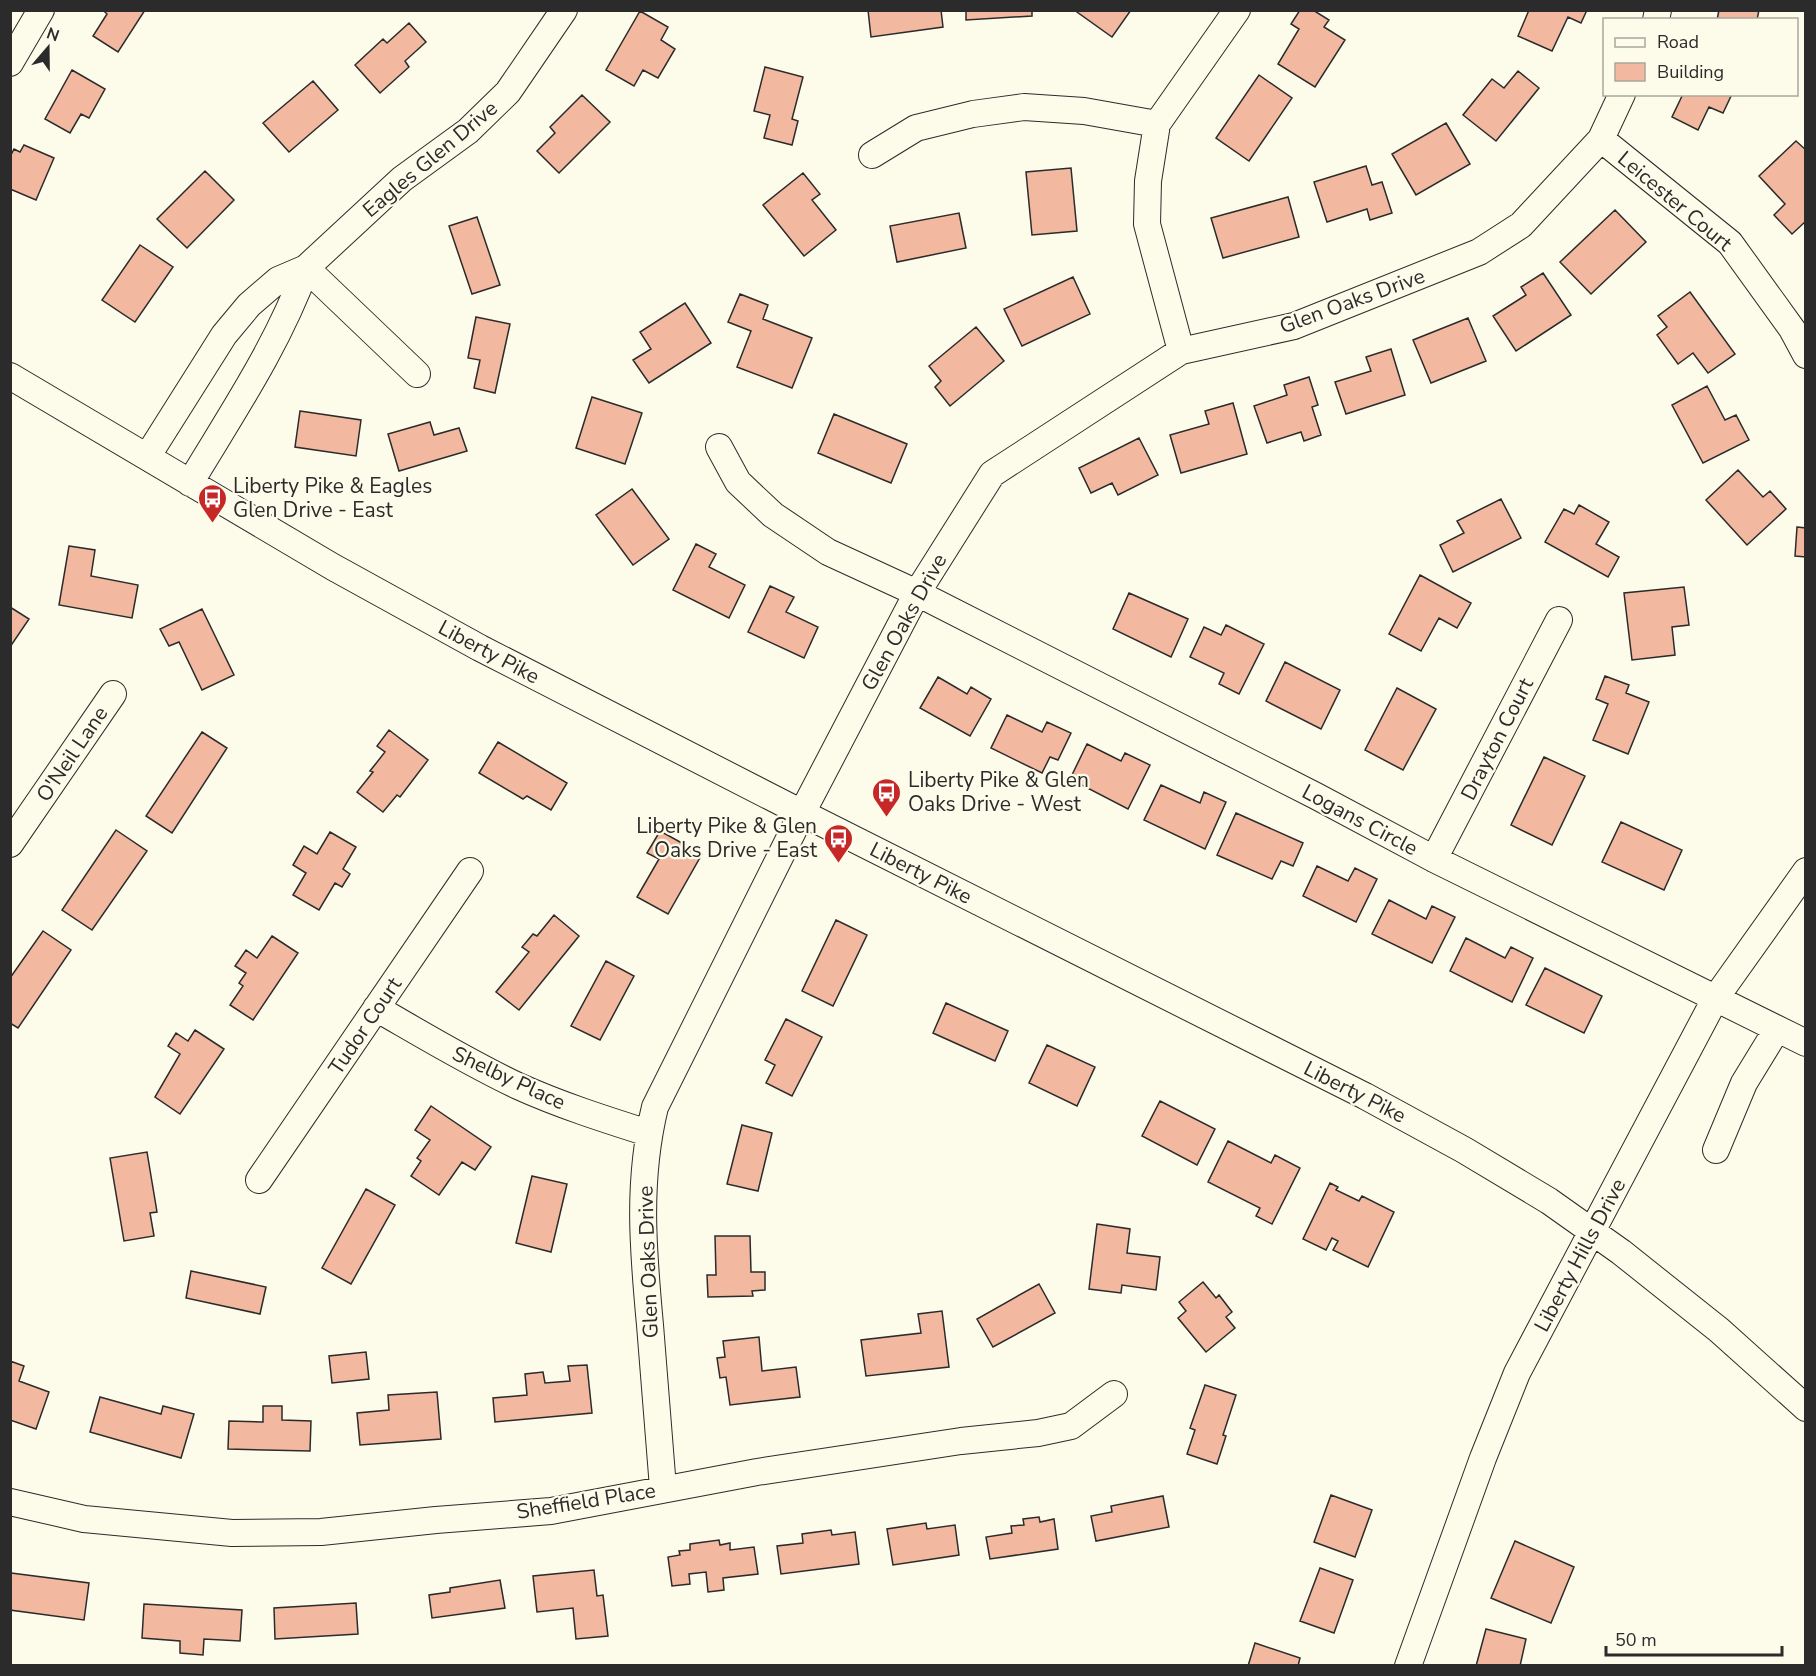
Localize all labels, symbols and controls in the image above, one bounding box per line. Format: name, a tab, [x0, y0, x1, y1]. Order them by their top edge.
north arrow	[18, 18, 78, 78]
legend	[1603, 18, 1798, 96]
text: N	[43, 22, 62, 47]
text: Road	[1657, 30, 1699, 54]
text: Building	[1657, 60, 1724, 84]
street label: Eagles Glen Drive	[357, 94, 503, 224]
street label: Leicester Court	[1612, 145, 1739, 258]
street label: Glen Oaks Drive	[1275, 262, 1429, 340]
place label: Liberty Pike & Eagles Glen Drive - East	[233, 472, 432, 524]
bus stop icon: Liberty Pike & Eagles Glen Drive - East	[196, 482, 228, 524]
street label: Glen Oaks Drive	[855, 548, 953, 696]
street label: Liberty Pike	[433, 614, 545, 690]
street label: Drayton Court	[1454, 673, 1540, 805]
street label: O'Neil Lane	[30, 701, 114, 807]
place label: Liberty Pike & Glen Oaks Drive - West	[908, 766, 1089, 818]
bus stop icon: Liberty Pike & Glen Oaks Drive - West	[871, 776, 903, 818]
street label: Logans Circle	[1297, 778, 1423, 862]
place label: Liberty Pike & Glen Oaks Drive - East	[636, 812, 818, 864]
bus stop icon: Liberty Pike & Glen Oaks Drive - East	[822, 822, 854, 864]
street label: Liberty Pike	[865, 835, 977, 911]
street label: Tudor Court	[322, 971, 408, 1080]
street label: Shelby Place	[448, 1040, 570, 1116]
street label: Liberty Pike	[1299, 1054, 1411, 1130]
street label: Liberty Hills Drive	[1528, 1173, 1632, 1337]
street label: Glen Oaks Drive	[631, 1185, 665, 1339]
street label: Sheffield Place	[514, 1476, 658, 1526]
scale bar	[1606, 1619, 1782, 1657]
text: 50 m	[1615, 1628, 1657, 1652]

